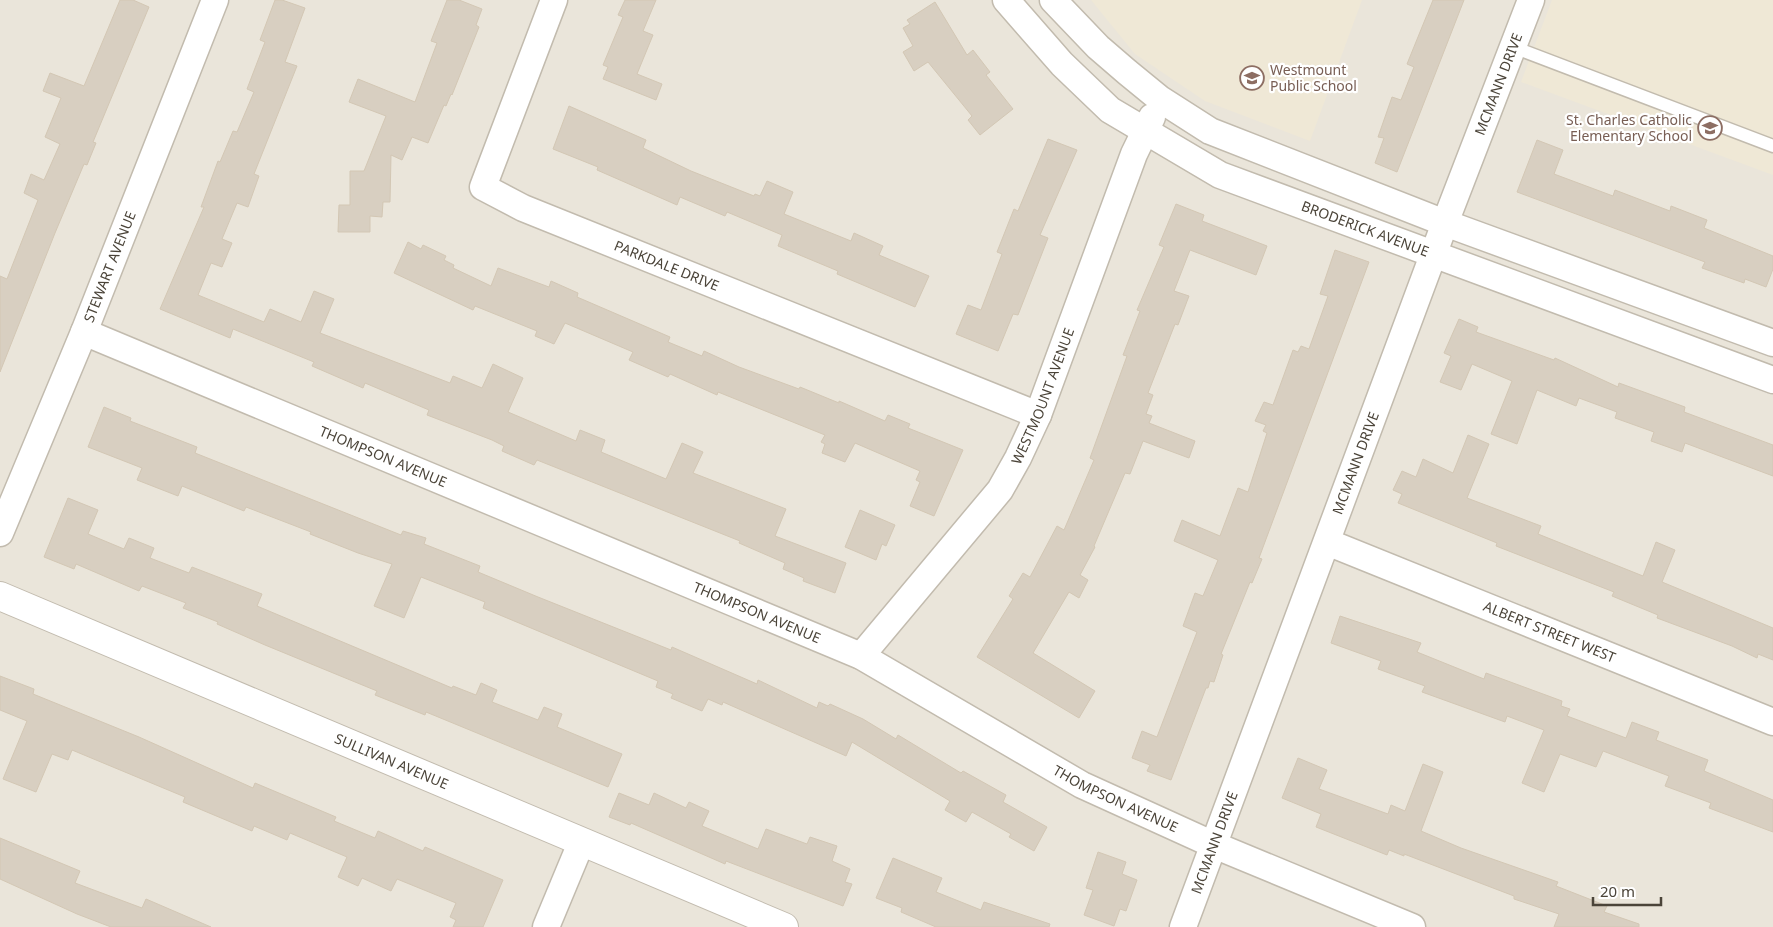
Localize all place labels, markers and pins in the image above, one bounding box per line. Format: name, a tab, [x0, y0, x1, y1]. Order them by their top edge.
place label: Westmount Public School	[1270, 60, 1357, 95]
school or university icon: Westmount Public School	[1239, 65, 1265, 91]
place label: St. Charles Catholic Elementary School	[1566, 110, 1692, 145]
school or university icon: St. Charles Catholic Elementary School	[1697, 115, 1723, 141]

